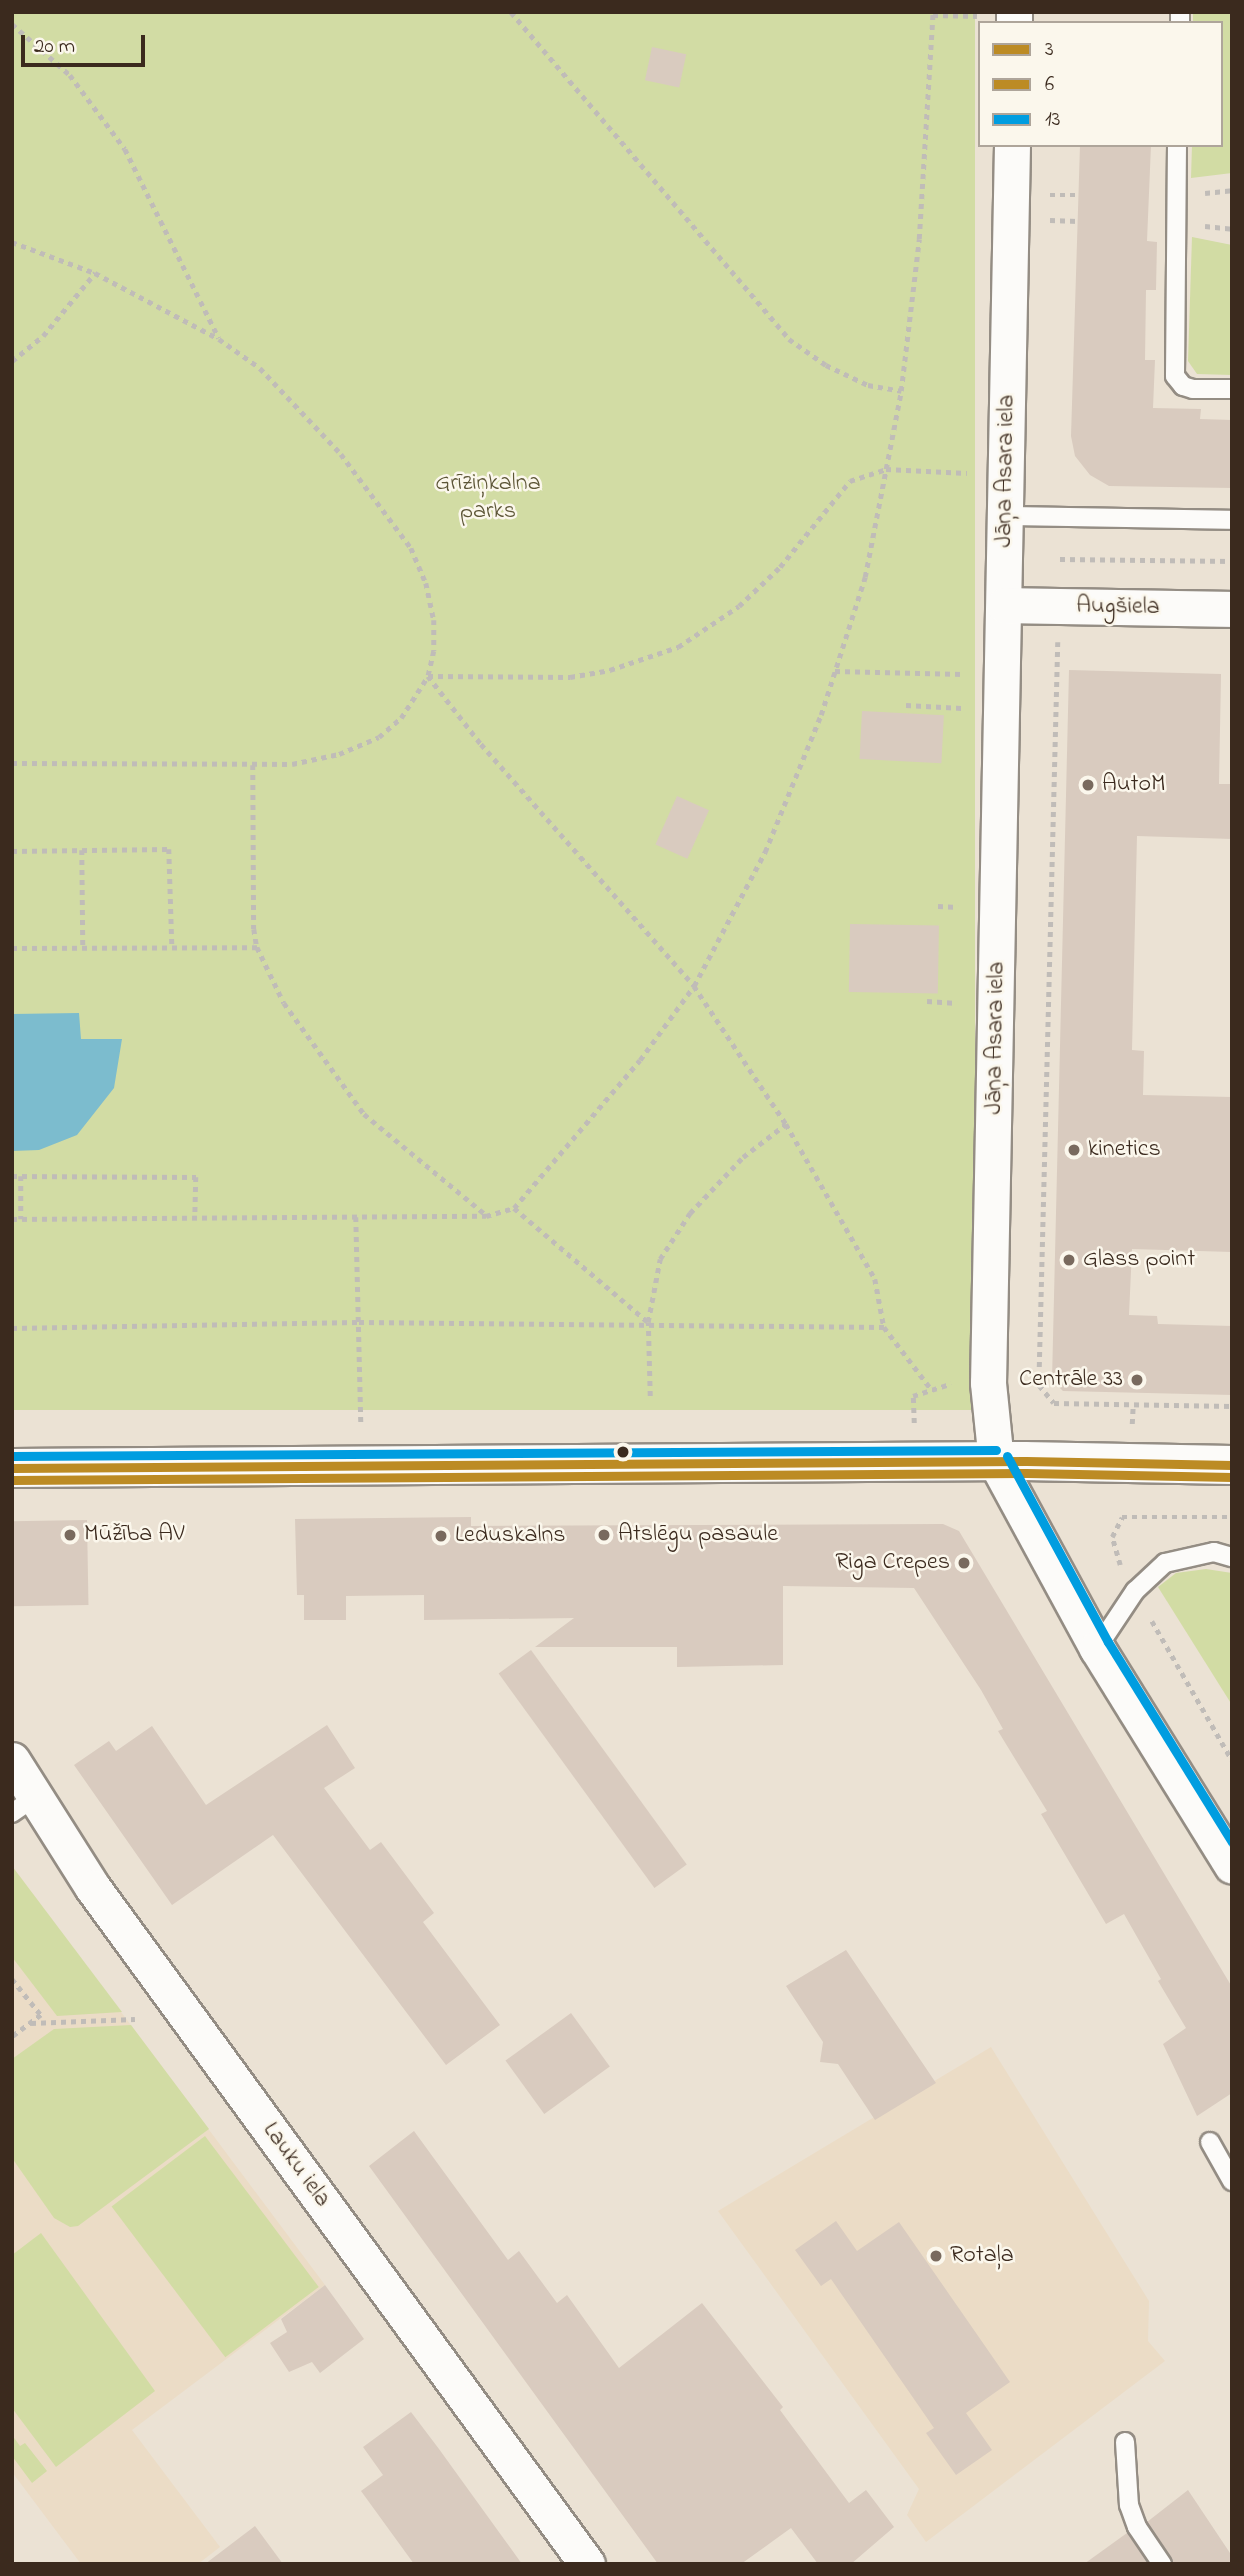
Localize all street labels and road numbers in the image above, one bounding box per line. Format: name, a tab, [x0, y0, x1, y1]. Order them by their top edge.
street label: Jāņa Asara iela	[990, 394, 1022, 548]
street label: Augšiela	[1076, 592, 1160, 622]
street label: Jāņa Asara iela	[980, 961, 1012, 1115]
street label: Lauku iela	[256, 2117, 336, 2213]

